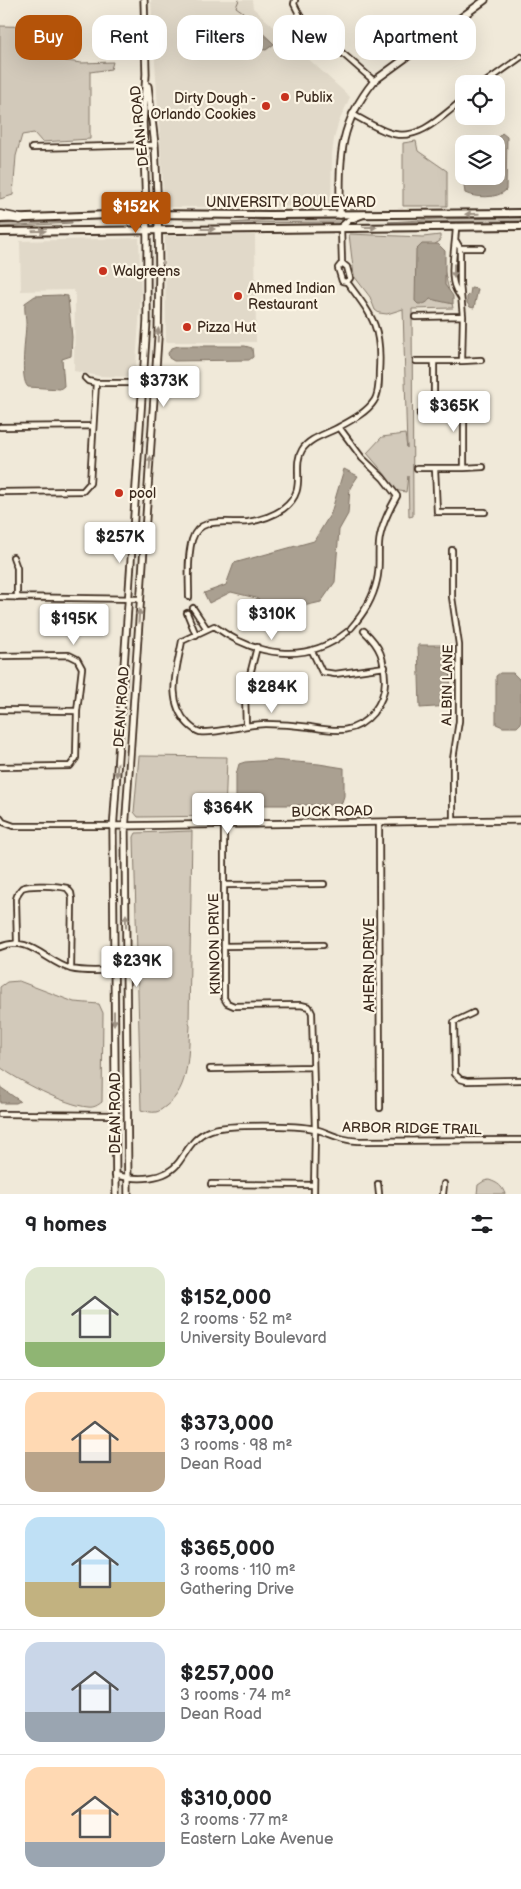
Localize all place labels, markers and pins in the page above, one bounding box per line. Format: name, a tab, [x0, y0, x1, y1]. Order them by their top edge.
place label: Publix	[295, 89, 333, 106]
place label: Dirty Dough - Orlando Cookies	[150, 90, 256, 123]
marker: Publix	[279, 91, 291, 103]
marker: Dirty Dough - Orlando Cookies	[260, 100, 272, 112]
pin: $152K	[101, 192, 171, 234]
place label: Walgreens	[113, 263, 180, 280]
marker: Walgreens	[97, 265, 109, 277]
place label: Ahmed Indian Restaurant	[248, 280, 335, 313]
marker: Ahmed Indian Restaurant	[232, 290, 244, 302]
place label: Pizza Hut	[197, 319, 257, 336]
marker: Pizza Hut	[181, 321, 193, 333]
pin: $373K	[129, 366, 199, 408]
pin: $365K	[419, 390, 489, 433]
place label: pool	[129, 485, 156, 502]
marker: pool	[113, 487, 125, 499]
pin: $257K	[85, 522, 155, 564]
pin: $310K	[237, 598, 307, 641]
pin: $195K	[39, 604, 109, 646]
pin: $284K	[237, 672, 307, 714]
pin: $364K	[193, 792, 263, 835]
pin: $239K	[102, 946, 172, 988]

